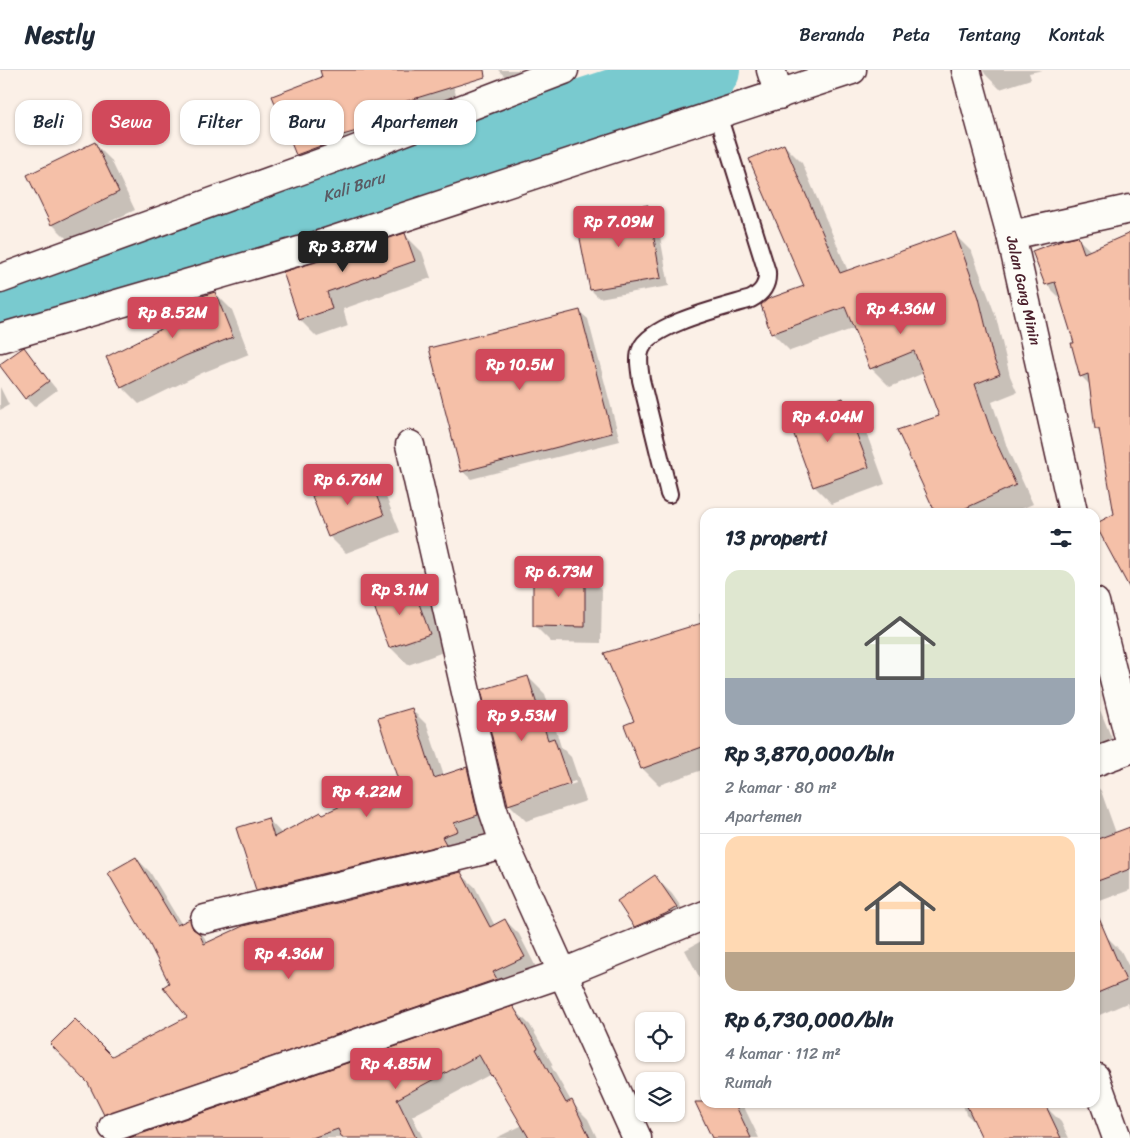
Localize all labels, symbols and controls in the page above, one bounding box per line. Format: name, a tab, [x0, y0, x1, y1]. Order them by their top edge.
text: Nestly	[25, 14, 95, 56]
text: Beranda	[799, 19, 865, 51]
text: Peta	[893, 19, 930, 51]
text: Tentang	[958, 19, 1021, 51]
text: Kontak	[1049, 19, 1105, 51]
chip: Beli	[15, 100, 82, 145]
chip: Sewa	[92, 100, 170, 145]
chip: Filter	[180, 100, 260, 145]
chip: Baru	[270, 100, 344, 145]
chip: Apartemen	[354, 100, 476, 145]
water label: Kali Baru	[318, 162, 391, 210]
pin: Rp 7.09M	[567, 206, 671, 248]
text: Rp 7.09M	[584, 207, 654, 236]
pin: Rp 3.87M	[291, 230, 395, 273]
text: Rp 3.87M	[309, 232, 377, 261]
street label: Jalan Gang Minin	[998, 232, 1048, 348]
pin: Rp 4.36M	[849, 292, 953, 335]
text: Rp 4.36M	[867, 294, 935, 323]
pin: Rp 8.52M	[121, 296, 225, 339]
text: Rp 8.52M	[139, 298, 207, 327]
pin: Rp 10.5M	[468, 348, 572, 391]
text: Rp 10.5M	[487, 350, 553, 379]
pin: Rp 4.04M	[776, 400, 880, 443]
text: Rp 4.04M	[793, 402, 863, 431]
pin: Rp 6.76M	[296, 464, 400, 506]
text: Rp 6.76M	[314, 465, 382, 494]
text: 13 properti	[725, 519, 827, 557]
icon: filters	[1047, 524, 1075, 552]
pin: Rp 6.73M	[507, 556, 611, 598]
text: Rp 6.73M	[525, 557, 593, 586]
pin: Rp 3.1M	[354, 574, 446, 616]
text: Rp 3.1M	[372, 575, 428, 604]
icon: home	[855, 603, 945, 693]
pin: Rp 9.53M	[470, 700, 574, 742]
text: Rp 9.53M	[488, 701, 556, 730]
text: Rp 3,870,000/bln	[725, 735, 894, 773]
text: 2 kamar · 80 m²	[725, 773, 837, 802]
pin: Rp 4.22M	[315, 776, 419, 818]
text: Rp 4.22M	[333, 777, 401, 806]
text: Apartemen	[725, 802, 802, 831]
icon: home	[855, 868, 945, 958]
pin: Rp 4.36M	[237, 938, 341, 980]
text: Rp 4.36M	[255, 939, 323, 968]
text: Rp 6,730,000/bln	[725, 1001, 893, 1039]
map controls	[635, 1012, 685, 1122]
button: locate	[635, 1012, 685, 1062]
text: 4 kamar · 112 m²	[725, 1039, 841, 1068]
pin: Rp 4.85M	[344, 1048, 448, 1090]
text: Rp 4.85M	[361, 1049, 431, 1078]
text: Rumah	[725, 1068, 772, 1097]
button: layers	[635, 1072, 685, 1122]

